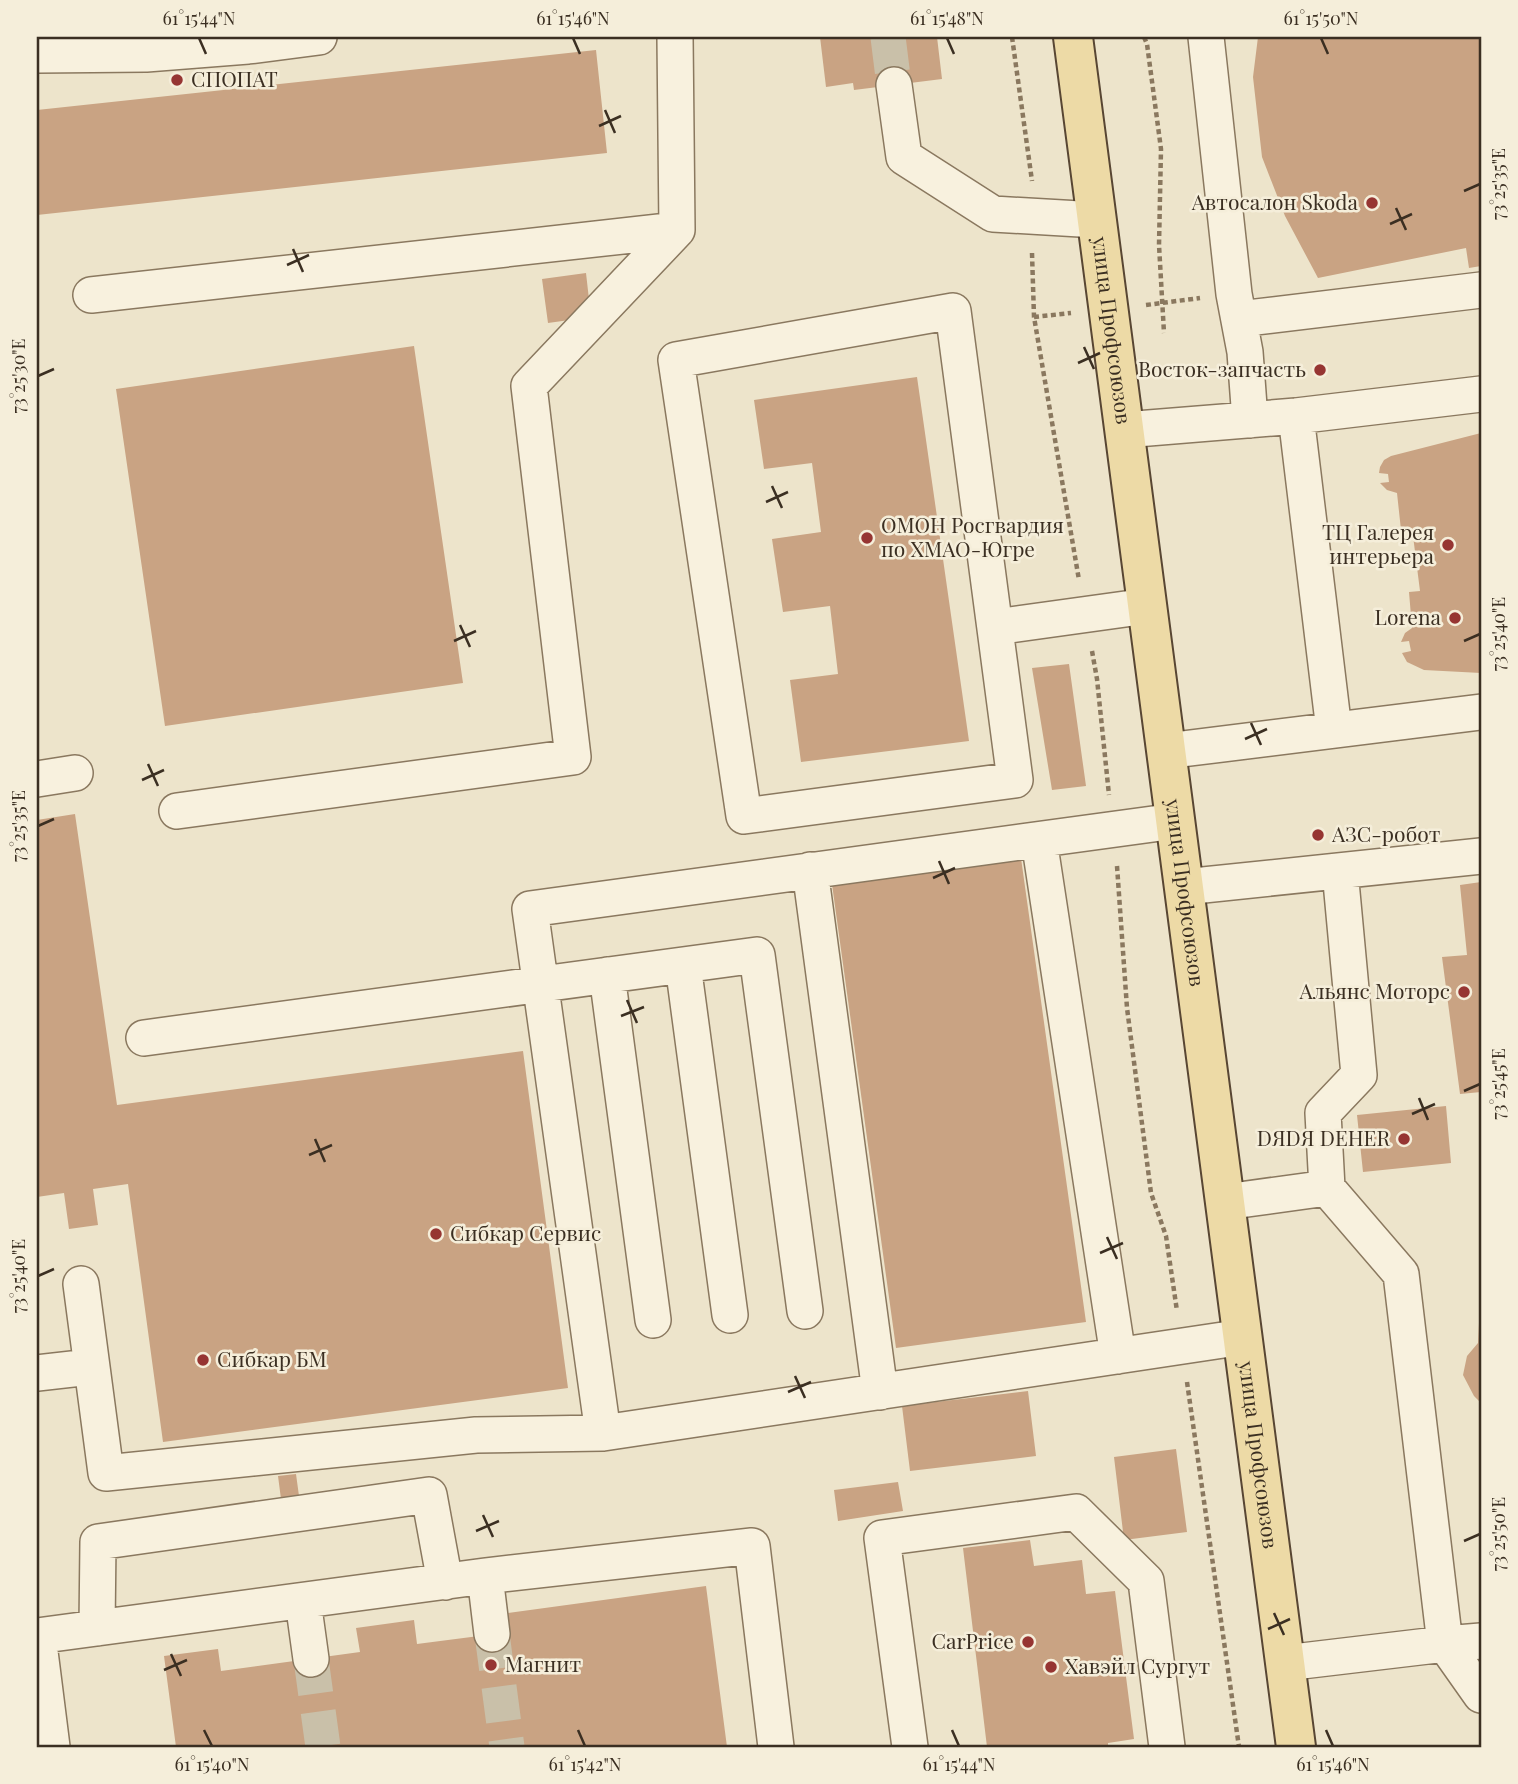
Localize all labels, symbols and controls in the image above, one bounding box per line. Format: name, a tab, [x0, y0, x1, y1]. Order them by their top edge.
text: 61°15'44"N	[162, 6, 236, 30]
text: 61°15'46"N	[536, 6, 610, 30]
text: 61°15'48"N	[910, 6, 984, 30]
text: 61°15'50"N	[1283, 6, 1359, 30]
place label: СПОПАТ	[191, 64, 278, 92]
marker: СПОПАТ	[169, 72, 185, 88]
text: 73°25'35"E	[1486, 148, 1510, 220]
place label: Автосалон Skoda	[1191, 187, 1359, 215]
marker: Автосалон Skoda	[1364, 195, 1380, 211]
street label: улица Профсоюзов	[1087, 234, 1139, 426]
text: 73°25'30"E	[6, 338, 30, 414]
place label: Восток-запчасть	[1138, 354, 1306, 382]
marker: Восток-запчасть	[1312, 362, 1328, 378]
place label: ОМОН Росгвардия по ХМАО-Югре	[881, 510, 1064, 562]
place label: ТЦ Галерея интерьера	[1322, 517, 1435, 569]
marker: ОМОН Росгвардия по ХМАО-Югре	[859, 530, 875, 546]
marker: ТЦ Галерея интерьера	[1440, 537, 1456, 553]
text: 73°25'40"E	[1486, 597, 1510, 671]
place label: Lorena	[1375, 602, 1442, 630]
marker: Lorena	[1447, 610, 1463, 626]
text: 73°25'35"E	[6, 790, 30, 862]
street label: улица Профсоюзов	[1160, 796, 1213, 988]
place label: АЗС-робот	[1331, 819, 1440, 847]
marker: АЗС-робот	[1310, 827, 1326, 843]
place label: Альянс Моторс	[1298, 976, 1450, 1004]
marker: Альянс Моторс	[1456, 984, 1472, 1000]
text: 73°25'45"E	[1486, 1048, 1510, 1120]
place label: DЯDЯ DЕНЕR	[1257, 1123, 1390, 1151]
marker: DЯDЯ DЕНЕR	[1396, 1131, 1412, 1147]
place label: Сибкар Сервис	[450, 1218, 601, 1246]
marker: Сибкар Сервис	[428, 1226, 444, 1242]
text: 73°25'40"E	[6, 1239, 30, 1313]
place label: Сибкар БМ	[217, 1344, 327, 1372]
marker: Сибкар БМ	[195, 1352, 211, 1368]
street label: улица Профсоюзов	[1234, 1358, 1286, 1550]
text: 73°25'50"E	[1486, 1497, 1510, 1571]
place label: CarPrice	[931, 1626, 1014, 1654]
marker: CarPrice	[1020, 1634, 1036, 1650]
place label: Магнит	[505, 1649, 581, 1677]
place label: Хавэйл Сургут	[1065, 1651, 1210, 1679]
marker: Магнит	[483, 1657, 499, 1673]
marker: Хавэйл Сургут	[1043, 1659, 1059, 1675]
text: 61°15'40"N	[174, 1752, 250, 1776]
text: 61°15'42"N	[548, 1752, 622, 1776]
text: 61°15'44"N	[922, 1752, 996, 1776]
text: 61°15'46"N	[1296, 1752, 1370, 1776]

